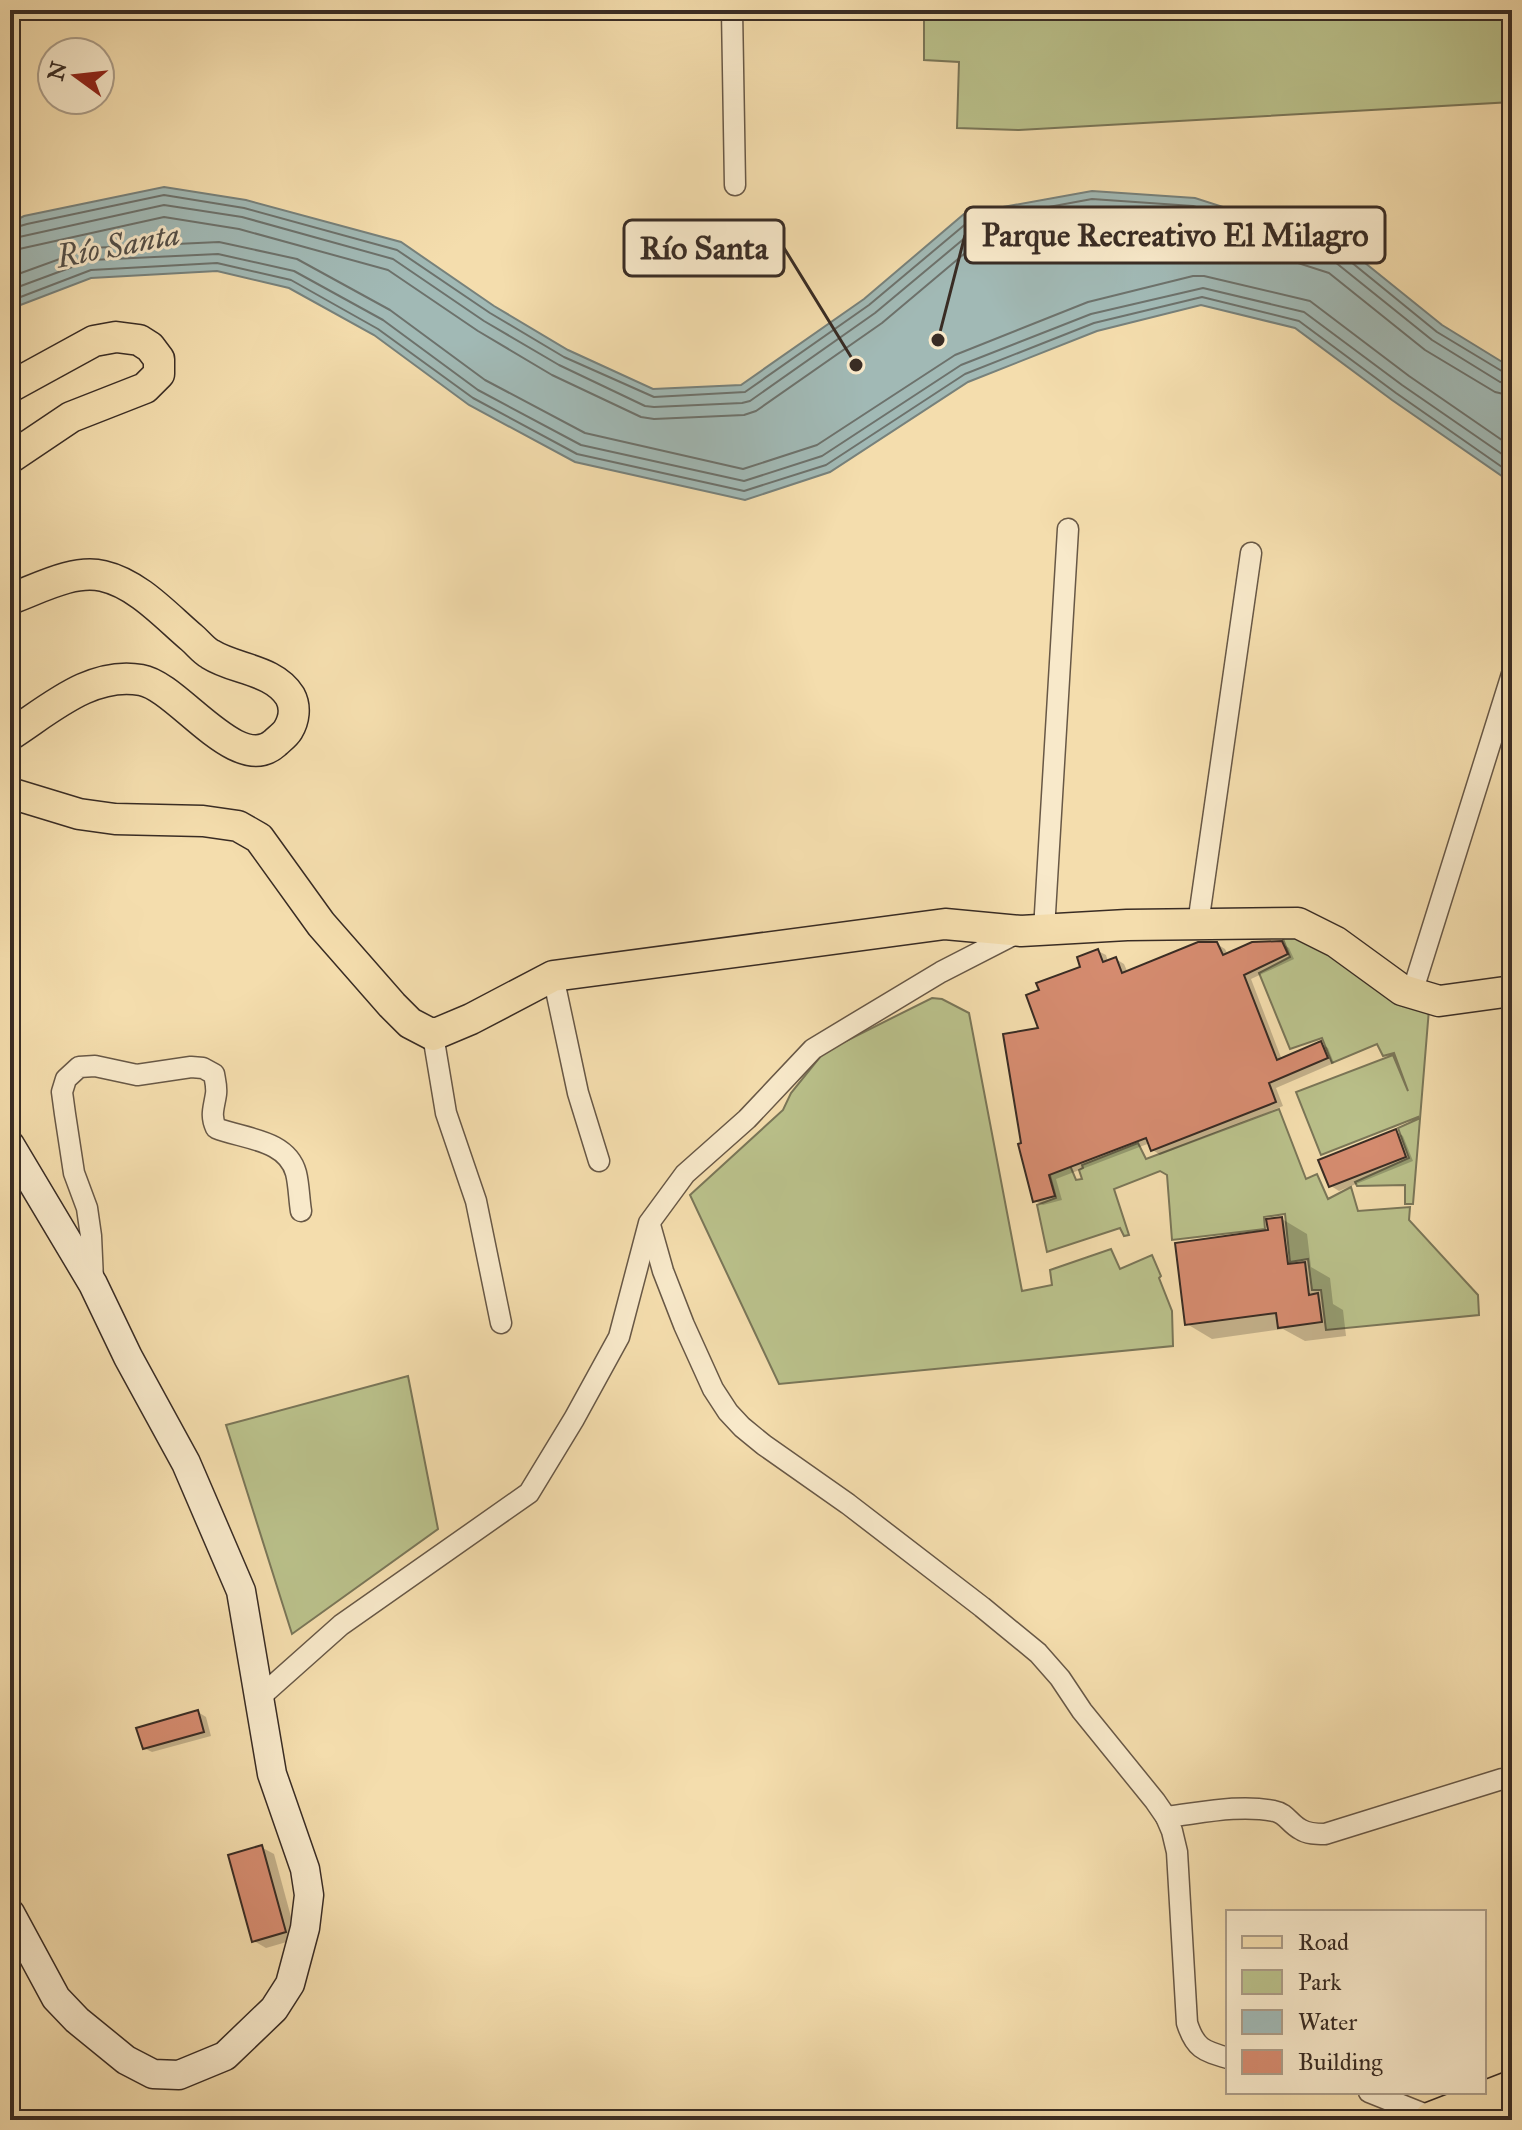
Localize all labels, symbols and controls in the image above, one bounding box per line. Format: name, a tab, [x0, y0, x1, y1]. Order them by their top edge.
north arrow	[36, 36, 116, 116]
text: N	[42, 58, 73, 83]
callout: Parque Recreativo El Milagro	[965, 207, 1385, 263]
water label: Río Santa	[52, 214, 183, 277]
text: Parque Recreativo El Milagro	[981, 216, 1369, 255]
callout: Río Santa	[624, 220, 784, 276]
text: Río Santa	[640, 229, 770, 268]
legend	[1226, 1910, 1486, 2094]
text: Road	[1298, 1927, 1349, 1957]
text: Park	[1298, 1967, 1342, 1997]
text: Water	[1298, 2007, 1357, 2037]
text: Building	[1298, 2047, 1383, 2077]

